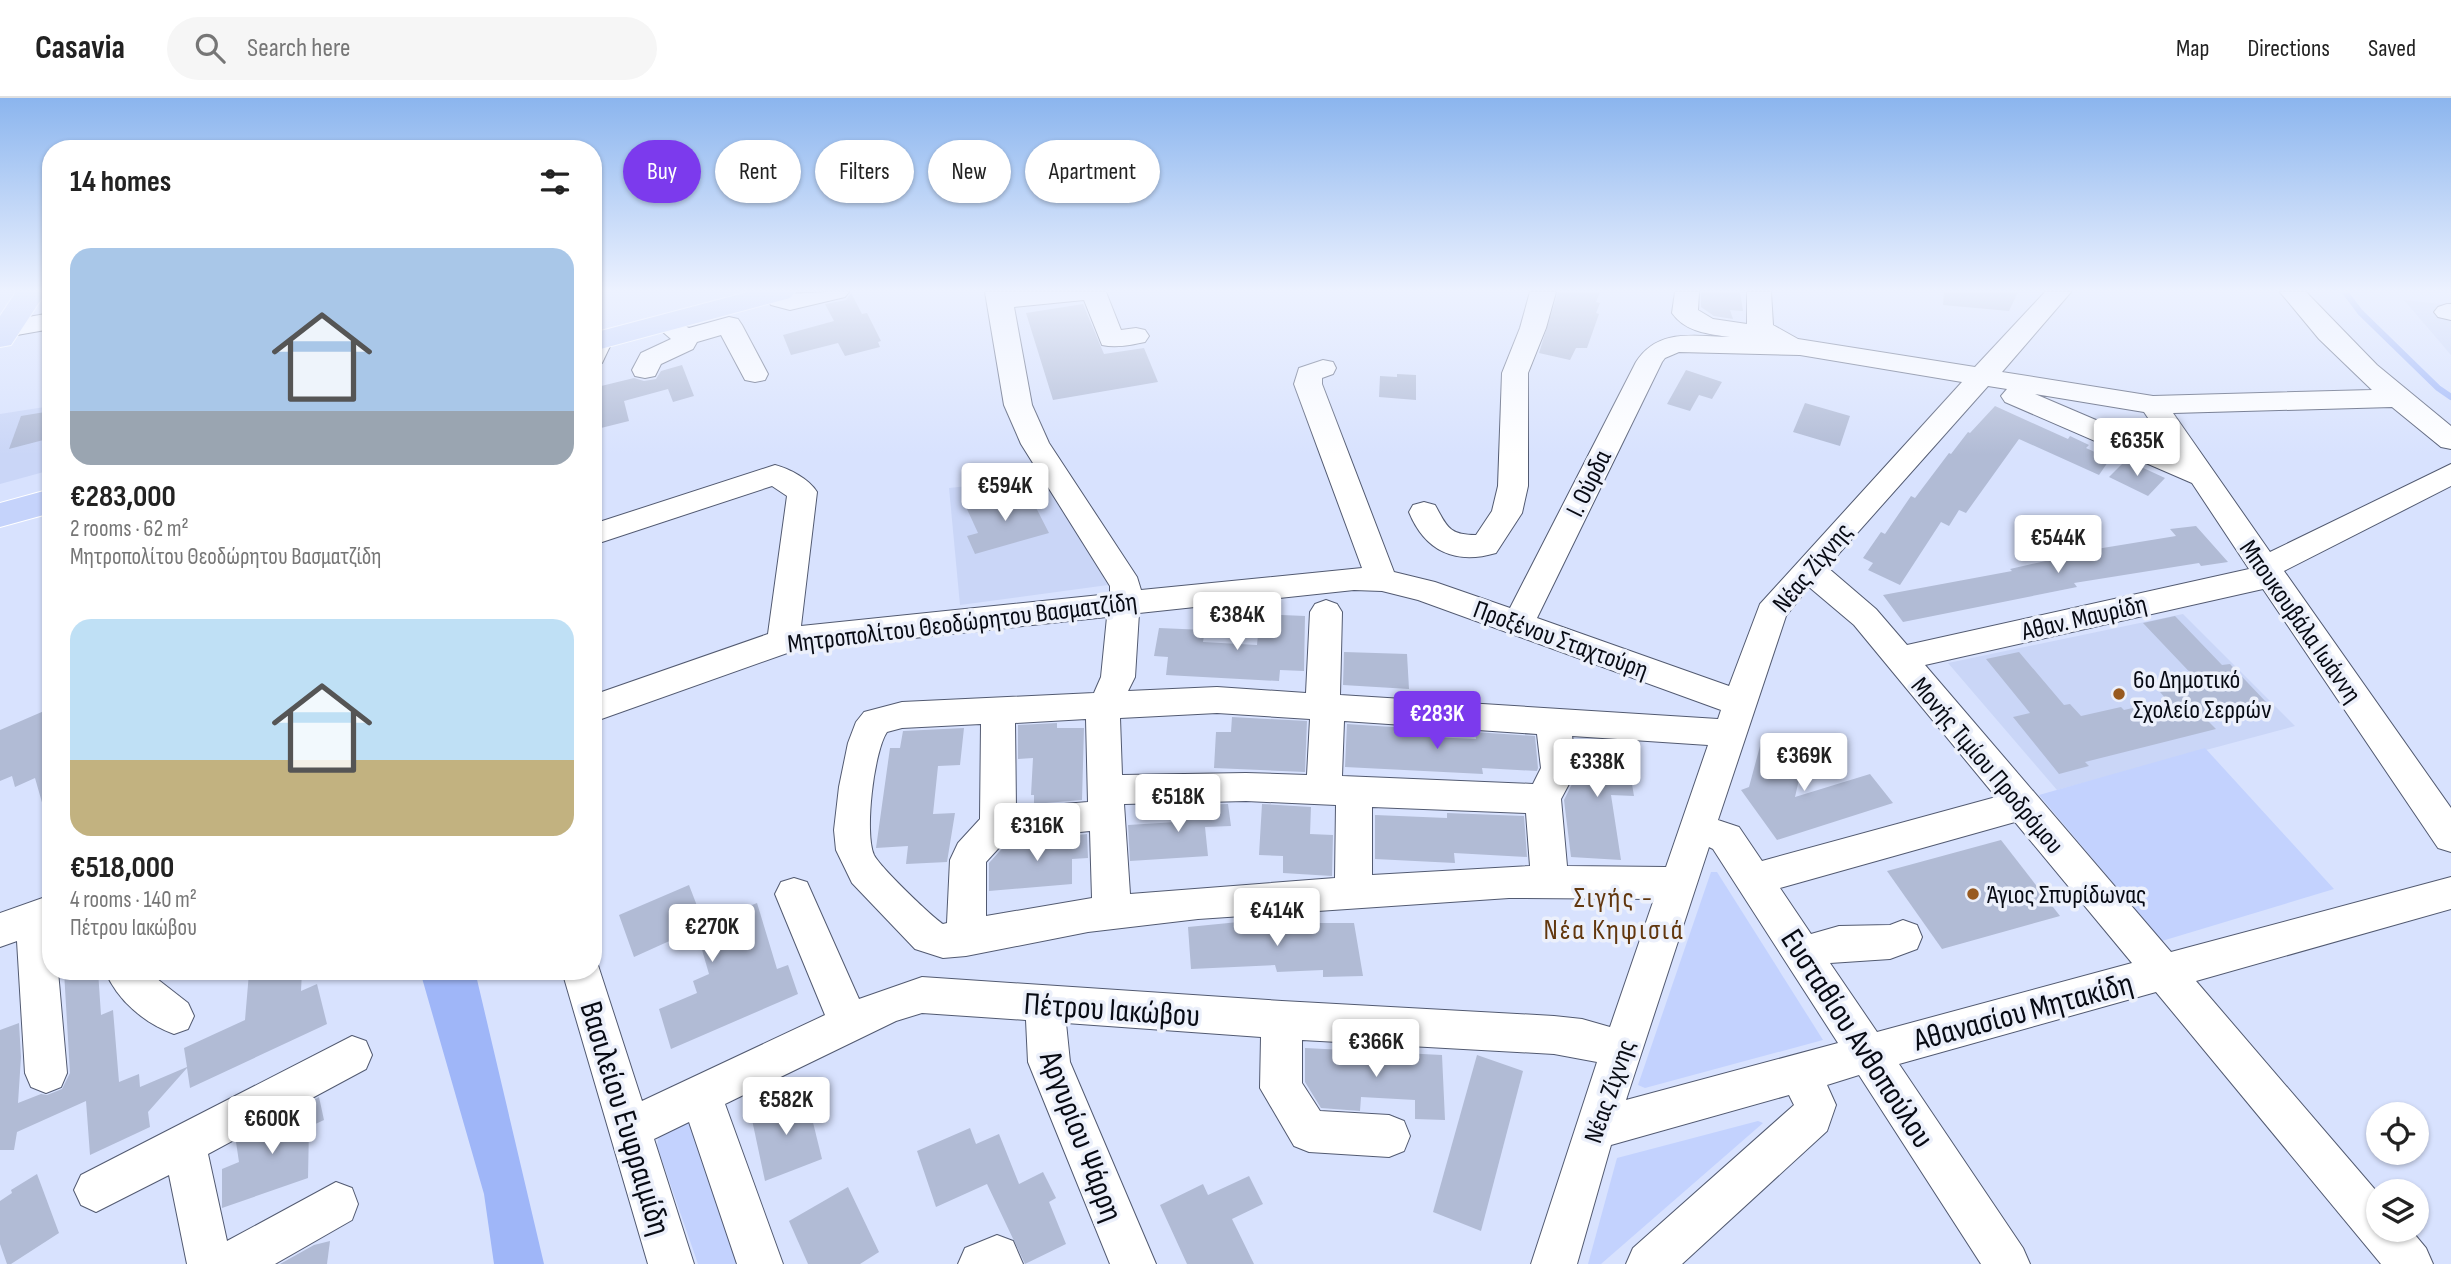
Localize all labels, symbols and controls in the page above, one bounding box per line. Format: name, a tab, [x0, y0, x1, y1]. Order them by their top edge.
search box	[167, 17, 657, 80]
text: Casavia	[35, 28, 125, 68]
icon: search	[191, 29, 229, 67]
text: Search here	[247, 33, 350, 64]
text: Map	[2176, 34, 2209, 63]
text: Directions	[2247, 34, 2330, 63]
text: Saved	[2368, 34, 2416, 63]
chip: Buy	[623, 140, 701, 203]
chip: Rent	[715, 140, 801, 203]
chip: Filters	[815, 140, 914, 203]
chip: New	[928, 140, 1011, 203]
chip: Apartment	[1025, 140, 1160, 203]
icon: filters	[536, 163, 574, 201]
text: 14 homes	[70, 164, 171, 200]
icon: home	[259, 294, 385, 420]
pin: €635K	[2088, 418, 2186, 478]
text: €635K	[2110, 427, 2164, 455]
street label: Ι. Ούρδα	[1560, 445, 1619, 522]
pin: €594K	[956, 464, 1054, 523]
text: €594K	[977, 472, 1033, 500]
text: €283,000	[70, 479, 176, 515]
text: 2 rooms · 62 m²	[70, 515, 189, 543]
pin: €544K	[2009, 516, 2107, 575]
street label: Νέας Ζίχνης	[1767, 517, 1860, 619]
text: €544K	[2031, 524, 2085, 552]
street label: Μπουκουβάλα Ιωάννη	[2232, 535, 2367, 709]
text: Μητροπολίτου Θεοδώρητου Βασματζίδη	[70, 543, 381, 571]
street label: Μητροπολίτου Θεοδώρητου Βασματζίδη	[786, 587, 1139, 660]
street label: Αθαν. Μαυρίδη	[2018, 589, 2150, 648]
pin: €384K	[1188, 592, 1286, 652]
street label: Προξένου Σταχτούρη	[1469, 594, 1652, 686]
text: €384K	[1209, 601, 1265, 629]
icon: home	[259, 665, 385, 791]
place label: 6ο Δημοτικό Σχολείο Σερρών	[2133, 665, 2271, 726]
street label: Μονής Τιμίου Προδρόμου	[1904, 671, 2070, 861]
marker: 6ο Δημοτικό Σχολείο Σερρών	[2111, 686, 2127, 702]
pin: €283K	[1388, 692, 1486, 751]
text: €283K	[1410, 700, 1464, 728]
pin: €369K	[1755, 734, 1853, 793]
pin: €338K	[1548, 740, 1646, 799]
text: €369K	[1776, 742, 1832, 770]
text: €338K	[1570, 748, 1625, 776]
pin: €518K	[1129, 774, 1227, 834]
text: €518K	[1151, 783, 1205, 811]
pin: €316K	[988, 804, 1086, 863]
text: €316K	[1010, 812, 1064, 840]
text: €518,000	[70, 850, 174, 886]
place label: Άγιος Σπυρίδωνας	[1987, 880, 2146, 911]
district label: Σιγής - Νέα Κηφισιά	[1543, 882, 1685, 947]
text: 4 rooms · 140 m²	[70, 886, 197, 914]
marker: Άγιος Σπυρίδωνας	[1965, 886, 1981, 902]
pin: €414K	[1228, 888, 1326, 948]
text: €414K	[1250, 897, 1304, 925]
pin: €270K	[663, 904, 761, 964]
text: €270K	[685, 913, 739, 941]
text: Πέτρου Ιακώβου	[70, 914, 197, 942]
street label: Ευσταθίου Ανθοπούλου	[1772, 922, 1942, 1155]
street label: Αθανασίου Μητακίδη	[1909, 964, 2137, 1061]
street label: Πέτρου Ιακώβου	[1022, 985, 1201, 1036]
street label: Βασιλείου Ευφραιμίδη	[570, 997, 679, 1240]
pin: €366K	[1327, 1020, 1425, 1079]
text: €366K	[1348, 1028, 1404, 1056]
street label: Νέας Ζίχνης	[1578, 1036, 1643, 1147]
street label: Αργυρίου Ψάρρη	[1030, 1045, 1131, 1227]
pin: €582K	[737, 1077, 835, 1137]
text: €582K	[759, 1086, 813, 1114]
pin: €600K	[223, 1096, 321, 1156]
map controls	[2366, 1102, 2429, 1242]
button: locate	[2366, 1102, 2429, 1165]
text: €600K	[244, 1105, 300, 1133]
button: layers	[2366, 1179, 2429, 1242]

